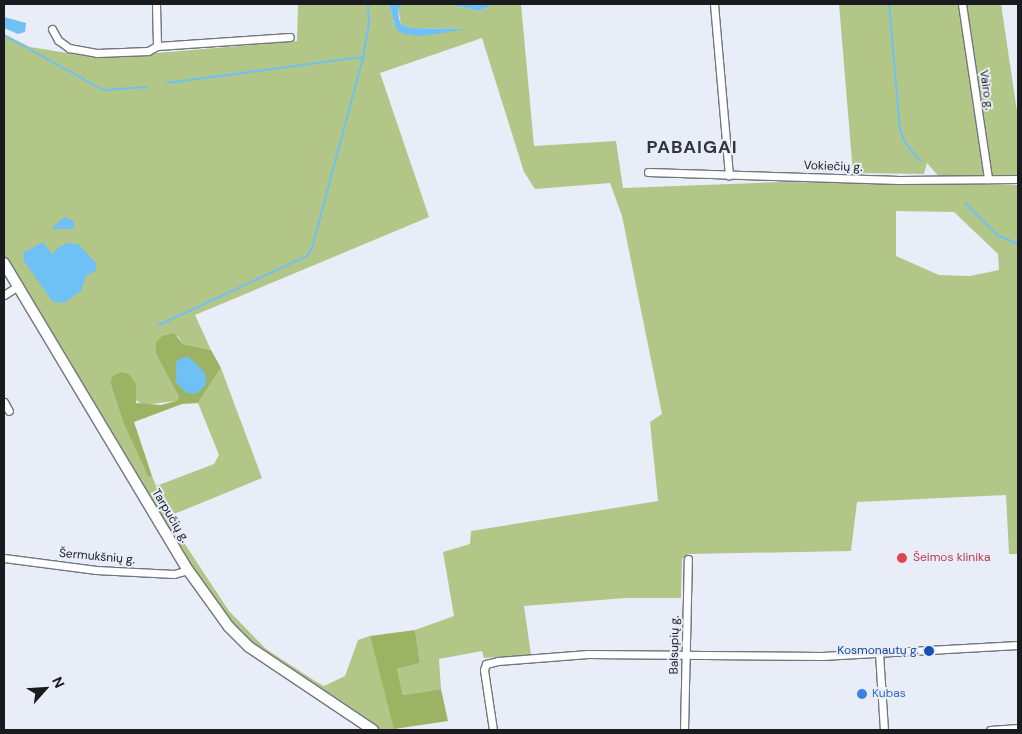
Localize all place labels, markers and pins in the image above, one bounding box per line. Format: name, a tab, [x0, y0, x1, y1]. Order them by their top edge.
marker: Šeimos klinika	[895, 551, 909, 565]
place label: Šeimos klinika	[913, 551, 991, 565]
place label: Kosmonautų g.	[837, 644, 919, 658]
marker: Kosmonautų g.	[923, 645, 935, 657]
place label: Kubas	[872, 687, 906, 701]
marker: Kubas	[856, 688, 868, 700]

